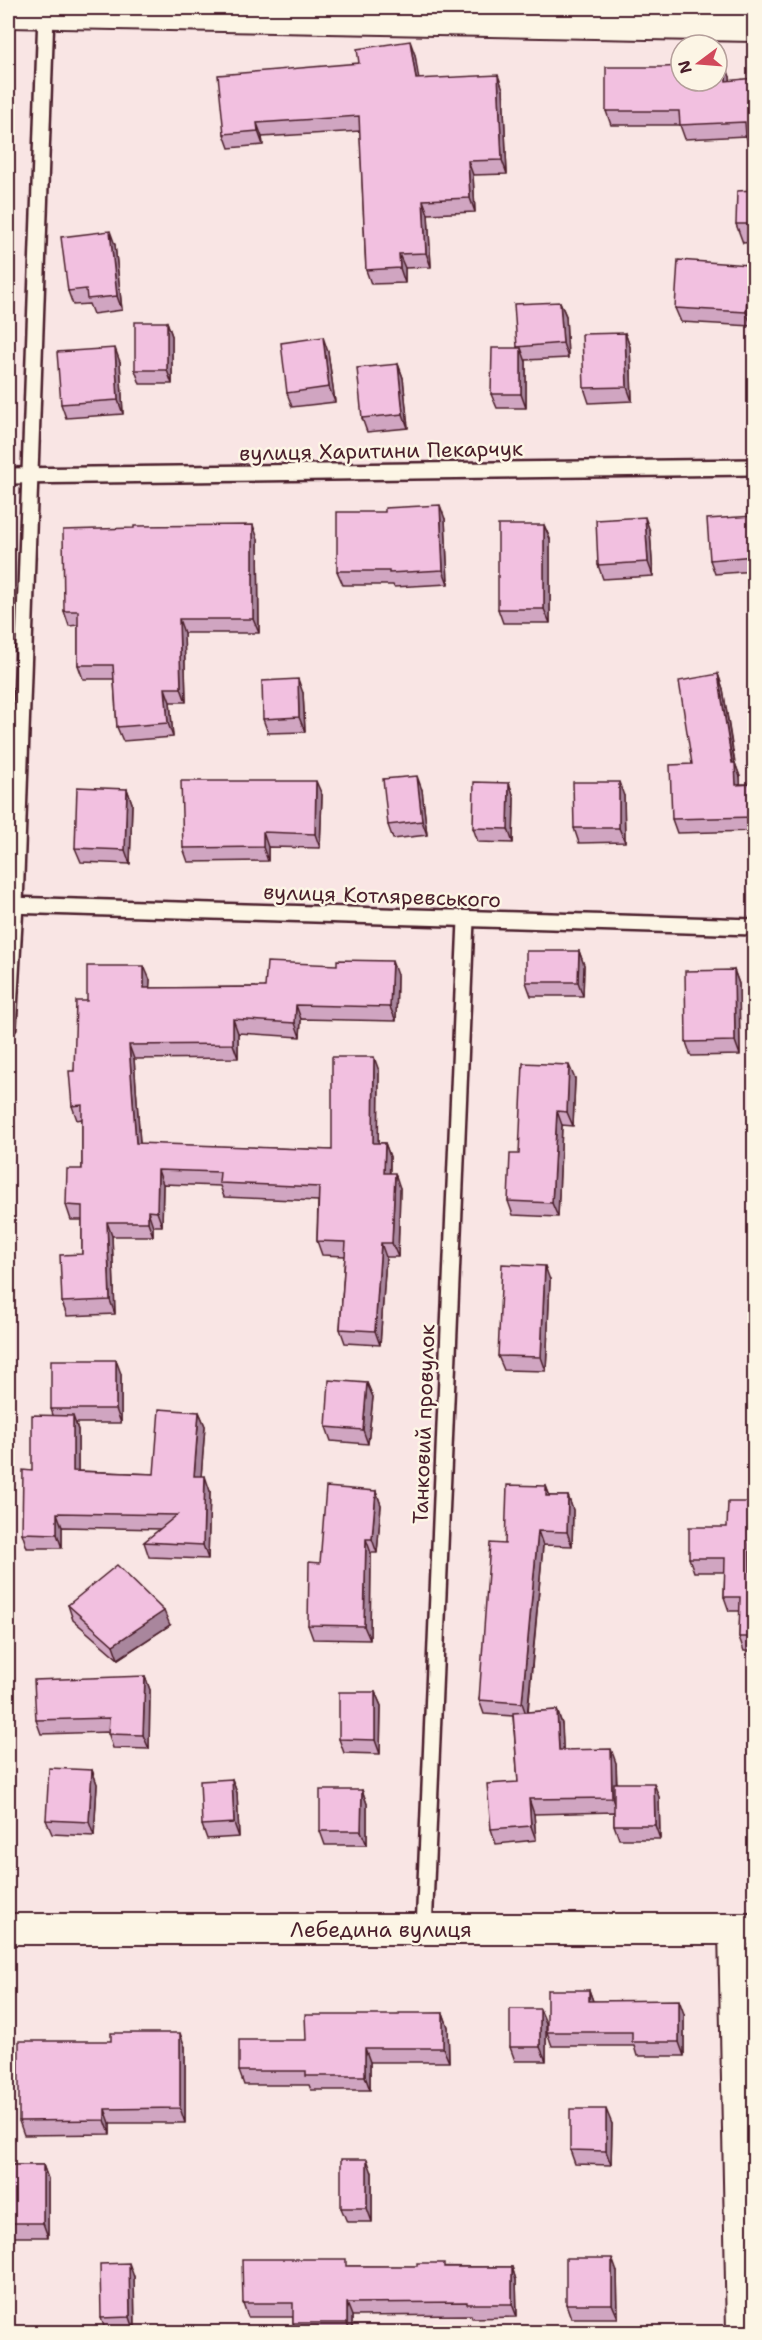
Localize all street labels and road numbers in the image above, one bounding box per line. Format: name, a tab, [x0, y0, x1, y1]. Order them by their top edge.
street label: вулиця Харитини Пекарчук	[239, 435, 523, 467]
street label: вулиця Котляревського	[263, 878, 501, 914]
street label: Танковий провулок	[407, 1324, 441, 1524]
street label: Лебедина вулиця	[290, 1916, 472, 1944]

